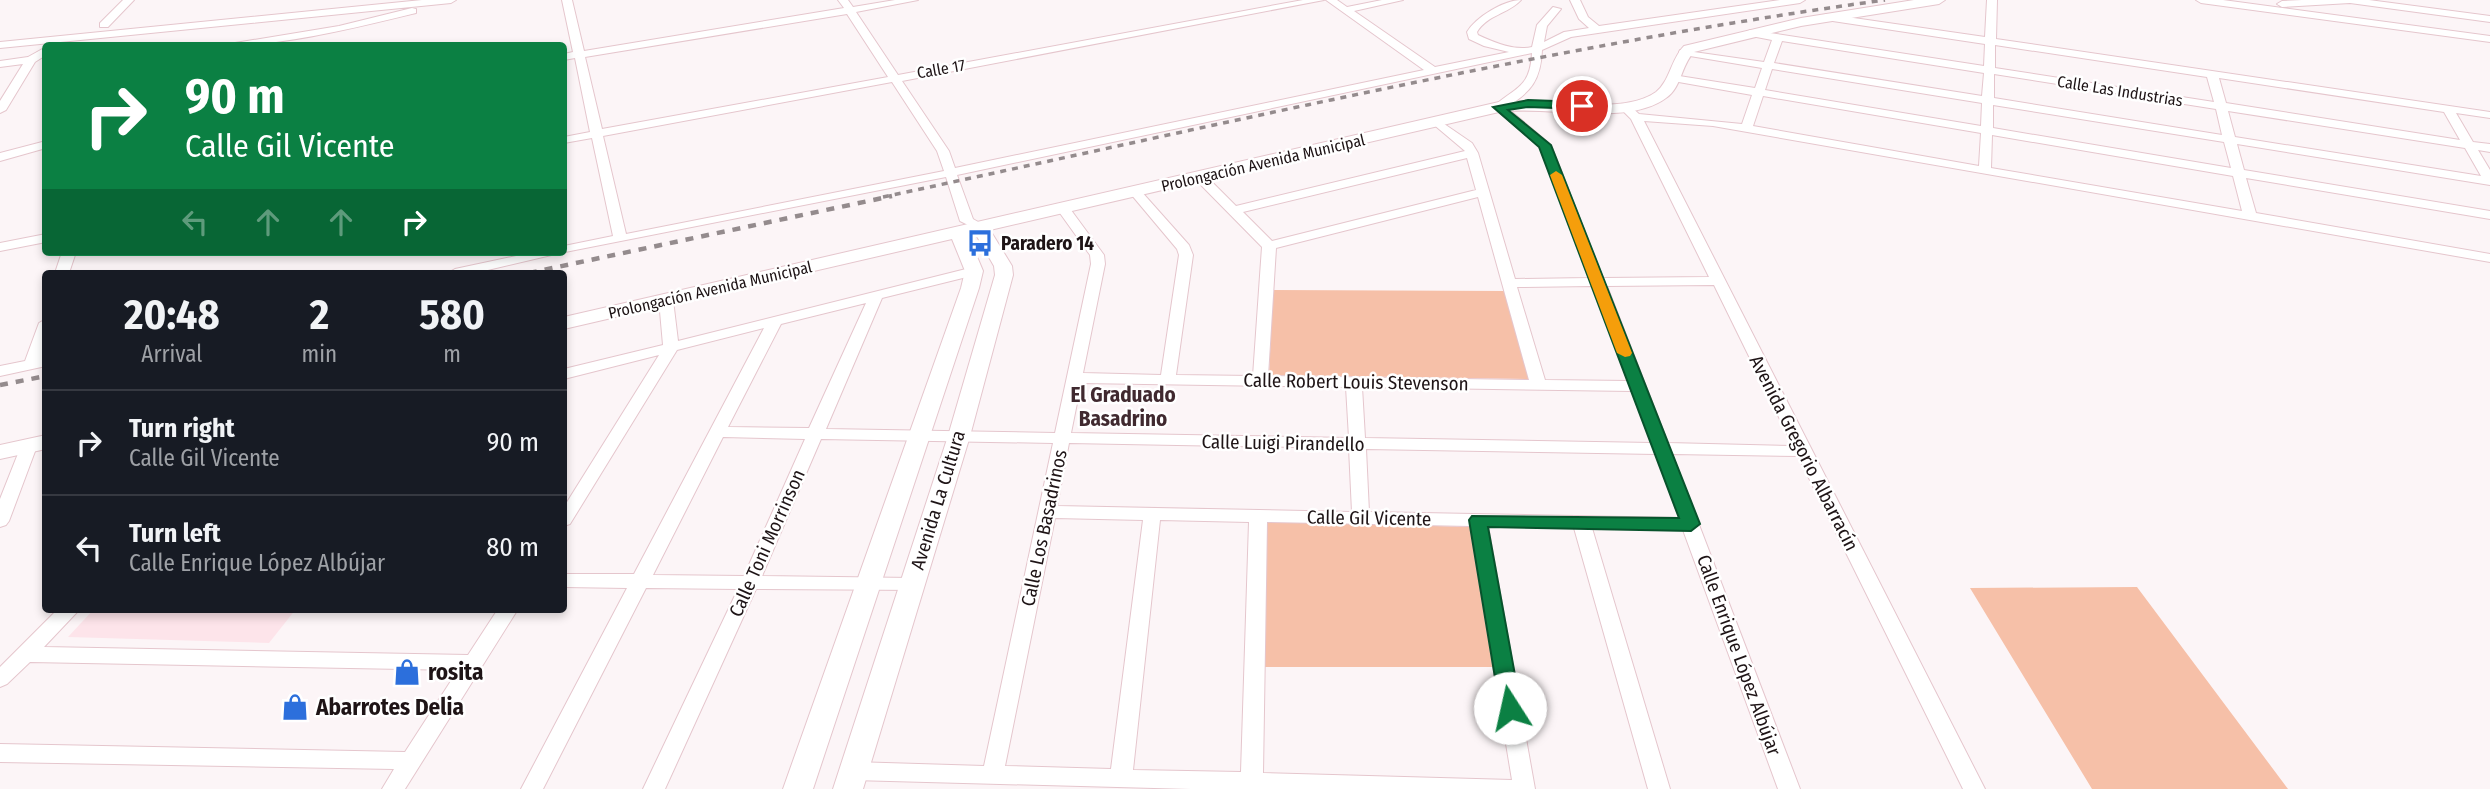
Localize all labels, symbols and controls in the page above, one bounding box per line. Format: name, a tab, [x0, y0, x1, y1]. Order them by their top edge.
street label: Calle 17	[916, 55, 967, 83]
text: 90 m	[185, 67, 285, 126]
icon: right	[70, 70, 161, 161]
street label: Calle Las Industrias	[2056, 72, 2184, 110]
pin	[1552, 76, 1612, 136]
icon: arrive	[1563, 87, 1601, 125]
text: Calle Gil Vicente	[185, 127, 395, 165]
street label: Prolongación Avenida Municipal	[1159, 130, 1367, 196]
icon: left	[176, 203, 214, 241]
icon: ahead	[249, 203, 287, 241]
icon: ahead	[322, 203, 360, 241]
icon: right	[395, 203, 433, 241]
bus stop icon: Paradero 14	[965, 228, 995, 258]
place label: Paradero 14	[1001, 232, 1094, 255]
street label: Prolongación Avenida Municipal	[606, 257, 814, 323]
text: 20:48	[124, 290, 220, 340]
text: 2	[310, 290, 329, 340]
text: 580	[419, 290, 485, 340]
text: Arrival	[141, 340, 202, 368]
text: min	[302, 340, 337, 368]
text: m	[443, 340, 461, 368]
street label: Avenida Gregorio Albarracín	[1745, 351, 1863, 555]
street label: Calle Robert Louis Stevenson	[1243, 369, 1469, 395]
district label: El Graduado Basadrino	[1070, 382, 1176, 432]
text: Turn right	[129, 413, 235, 444]
icon: right	[70, 424, 108, 462]
text: 90 m	[487, 427, 539, 458]
street label: Avenida La Cultura	[906, 428, 970, 572]
street label: Calle Luigi Pirandello	[1201, 430, 1365, 456]
text: Calle Gil Vicente	[129, 444, 280, 472]
street label: Calle Los Basadrinos	[1016, 448, 1072, 608]
street label: Calle Toni Morrinson	[724, 466, 810, 620]
street label: Calle Gil Vicente	[1307, 505, 1431, 531]
text: Turn left	[129, 518, 221, 549]
icon: left	[70, 529, 108, 567]
text: 80 m	[486, 532, 539, 563]
text: Calle Enrique López Albújar	[129, 549, 385, 577]
street label: Calle Enrique López Albújar	[1692, 552, 1786, 759]
shop icon: rosita	[392, 657, 422, 687]
place label: rosita	[428, 658, 483, 686]
position arrow	[1473, 671, 1547, 745]
shop icon: Abarrotes Delia	[280, 692, 310, 722]
place label: Abarrotes Delia	[315, 693, 464, 721]

